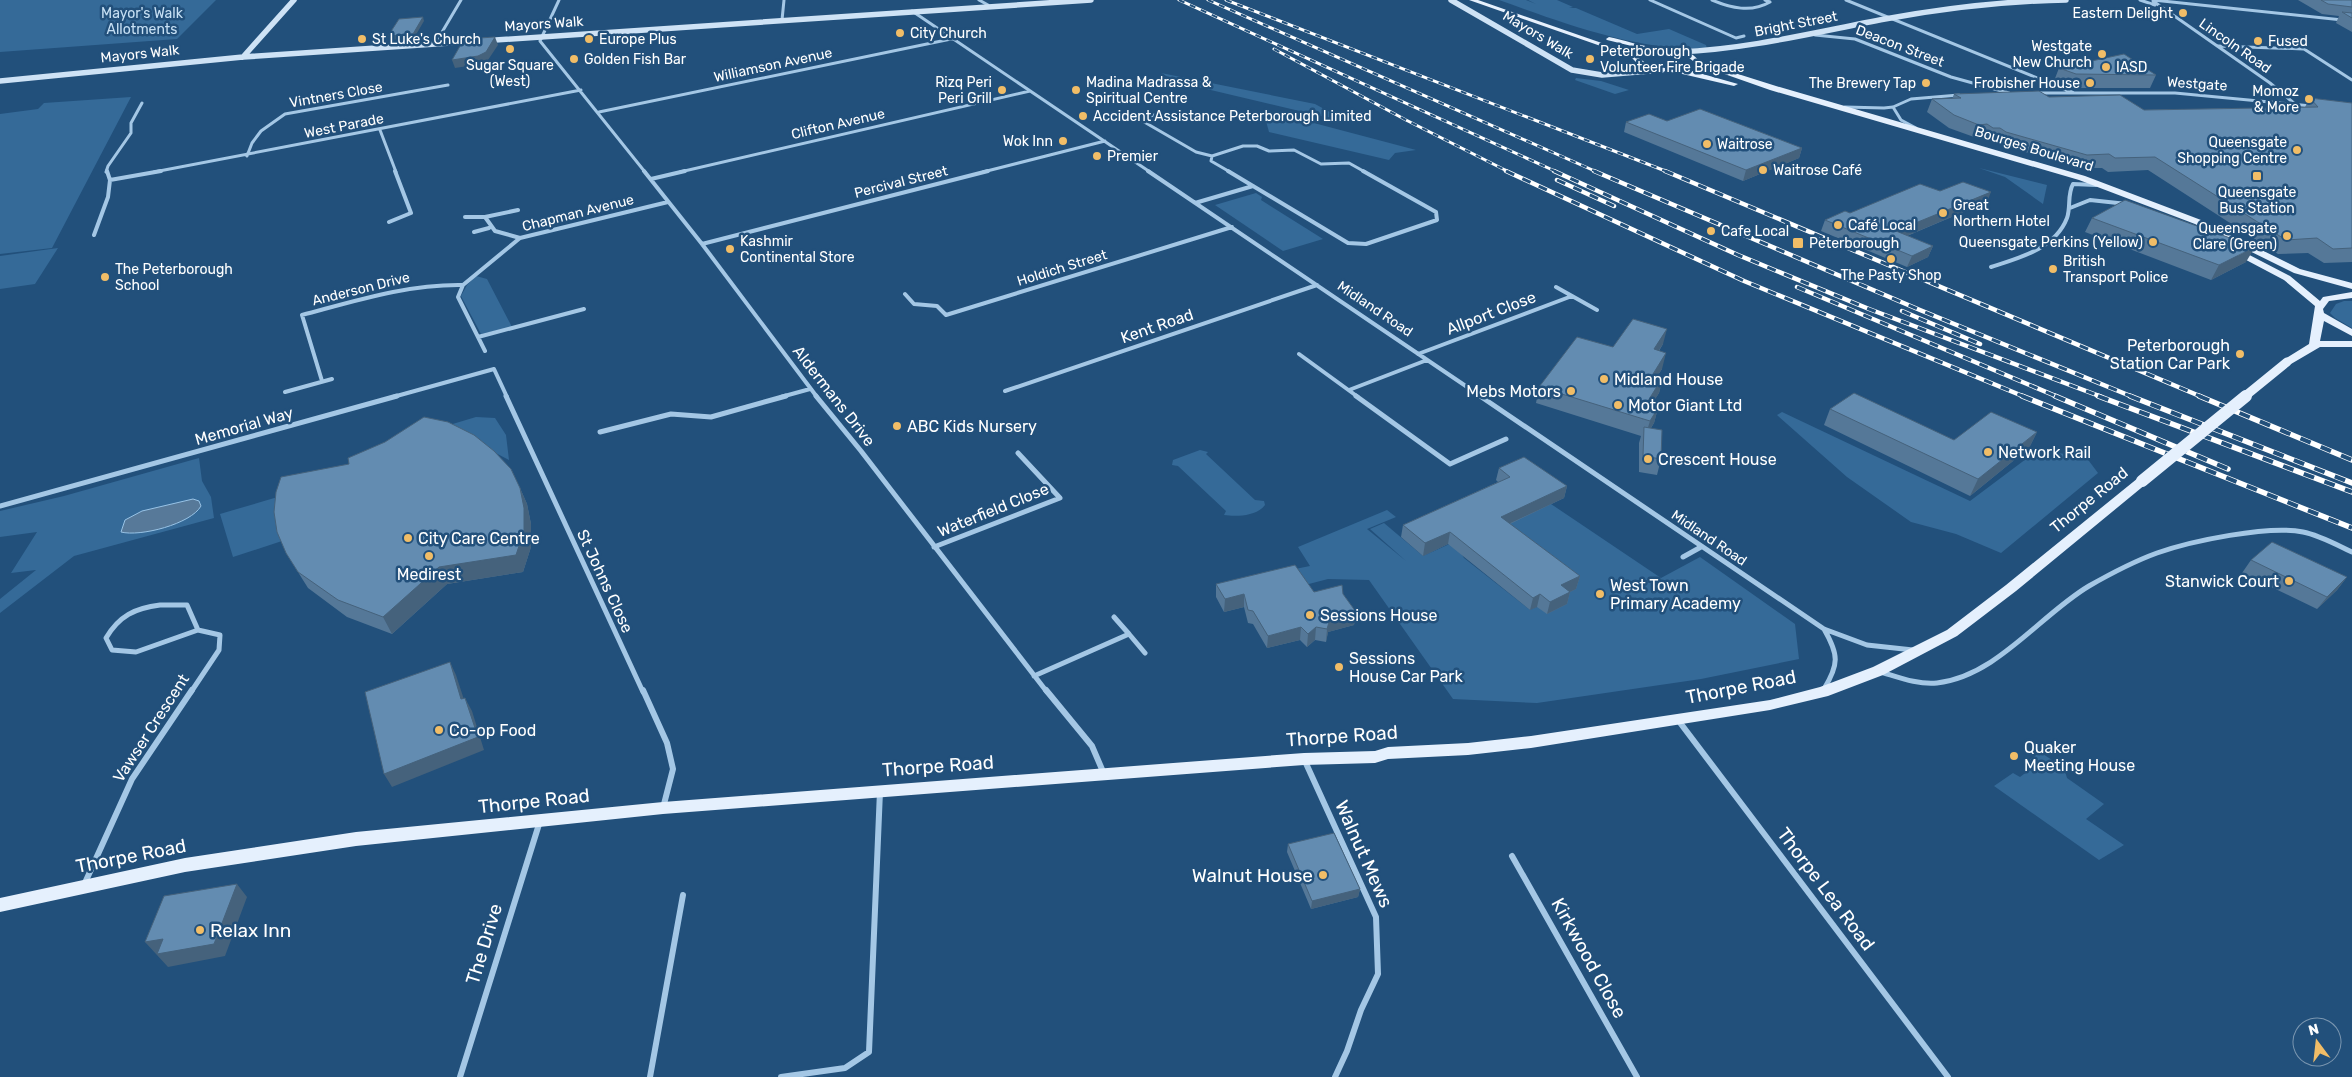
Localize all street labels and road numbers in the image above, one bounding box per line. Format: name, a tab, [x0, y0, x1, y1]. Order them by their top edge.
street label: Mayors Walk	[1500, 7, 1577, 63]
street label: Bright Street	[1753, 8, 1839, 40]
street label: Mayors Walk	[504, 13, 585, 35]
street label: Lincoln Road	[2196, 15, 2274, 77]
street label: Deacon Street	[1853, 21, 1947, 71]
street label: Mayors Walk	[100, 41, 181, 67]
street label: Williamson Avenue	[712, 44, 834, 86]
street label: Westgate	[2166, 73, 2228, 95]
street label: Vintners Close	[288, 78, 384, 112]
street label: Clifton Avenue	[790, 105, 887, 143]
street label: West Parade	[303, 110, 385, 142]
street label: Bourges Boulevard	[1973, 123, 2095, 175]
street label: Percival Street	[853, 162, 950, 202]
street label: Chapman Avenue	[520, 191, 636, 235]
street label: Holdich Street	[1015, 246, 1110, 290]
street label: Anderson Drive	[310, 269, 412, 309]
street label: Midland Road	[1334, 278, 1416, 340]
street label: Allport Close	[1444, 287, 1538, 339]
street label: Kent Road	[1118, 305, 1196, 347]
street label: Aldermans Drive	[789, 342, 879, 450]
street label: Memorial Way	[193, 403, 295, 449]
street label: Thorpe Road	[2046, 463, 2132, 537]
street label: Waterfield Close	[935, 479, 1051, 541]
street label: Midland Road	[1668, 507, 1750, 569]
street label: St Johns Close	[573, 526, 637, 636]
street label: Thorpe Road	[1684, 665, 1798, 709]
street label: Vawser Crescent	[109, 670, 193, 786]
street label: Thorpe Road	[1285, 721, 1399, 751]
street label: Thorpe Road	[881, 751, 995, 781]
street label: Thorpe Road	[477, 784, 591, 818]
street label: Walnut Mews	[1330, 797, 1398, 911]
street label: Thorpe Lea Road	[1772, 823, 1880, 955]
street label: Thorpe Road	[74, 834, 188, 878]
street label: Kirkwood Close	[1546, 894, 1632, 1022]
street label: The Drive	[461, 901, 507, 987]

